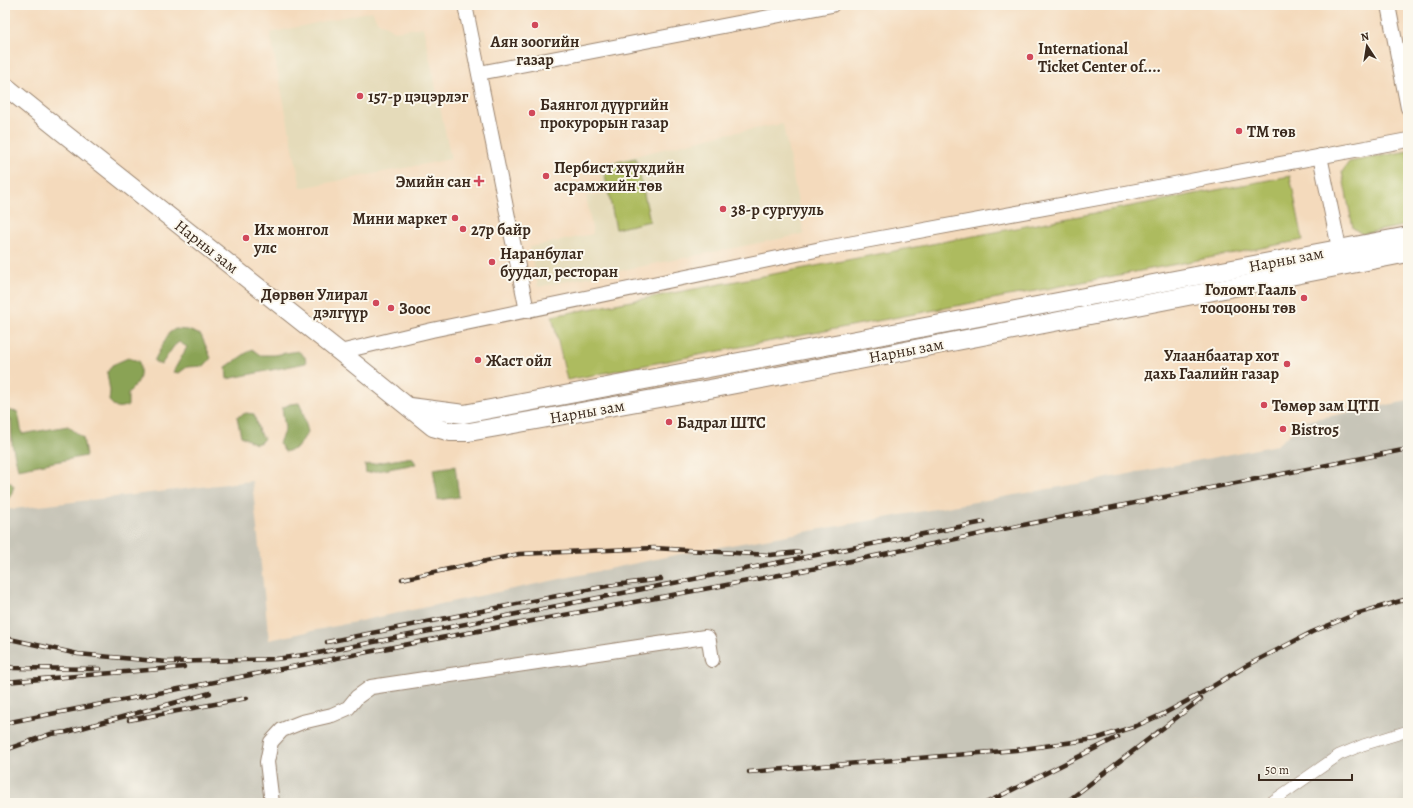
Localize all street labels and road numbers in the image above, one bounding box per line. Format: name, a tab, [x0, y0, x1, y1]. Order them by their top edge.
street label: Нарны зам	[170, 215, 243, 279]
street label: Нарны зам	[1247, 242, 1326, 278]
street label: Нарны зам	[867, 333, 946, 369]
street label: Нарны зам	[548, 395, 627, 429]

